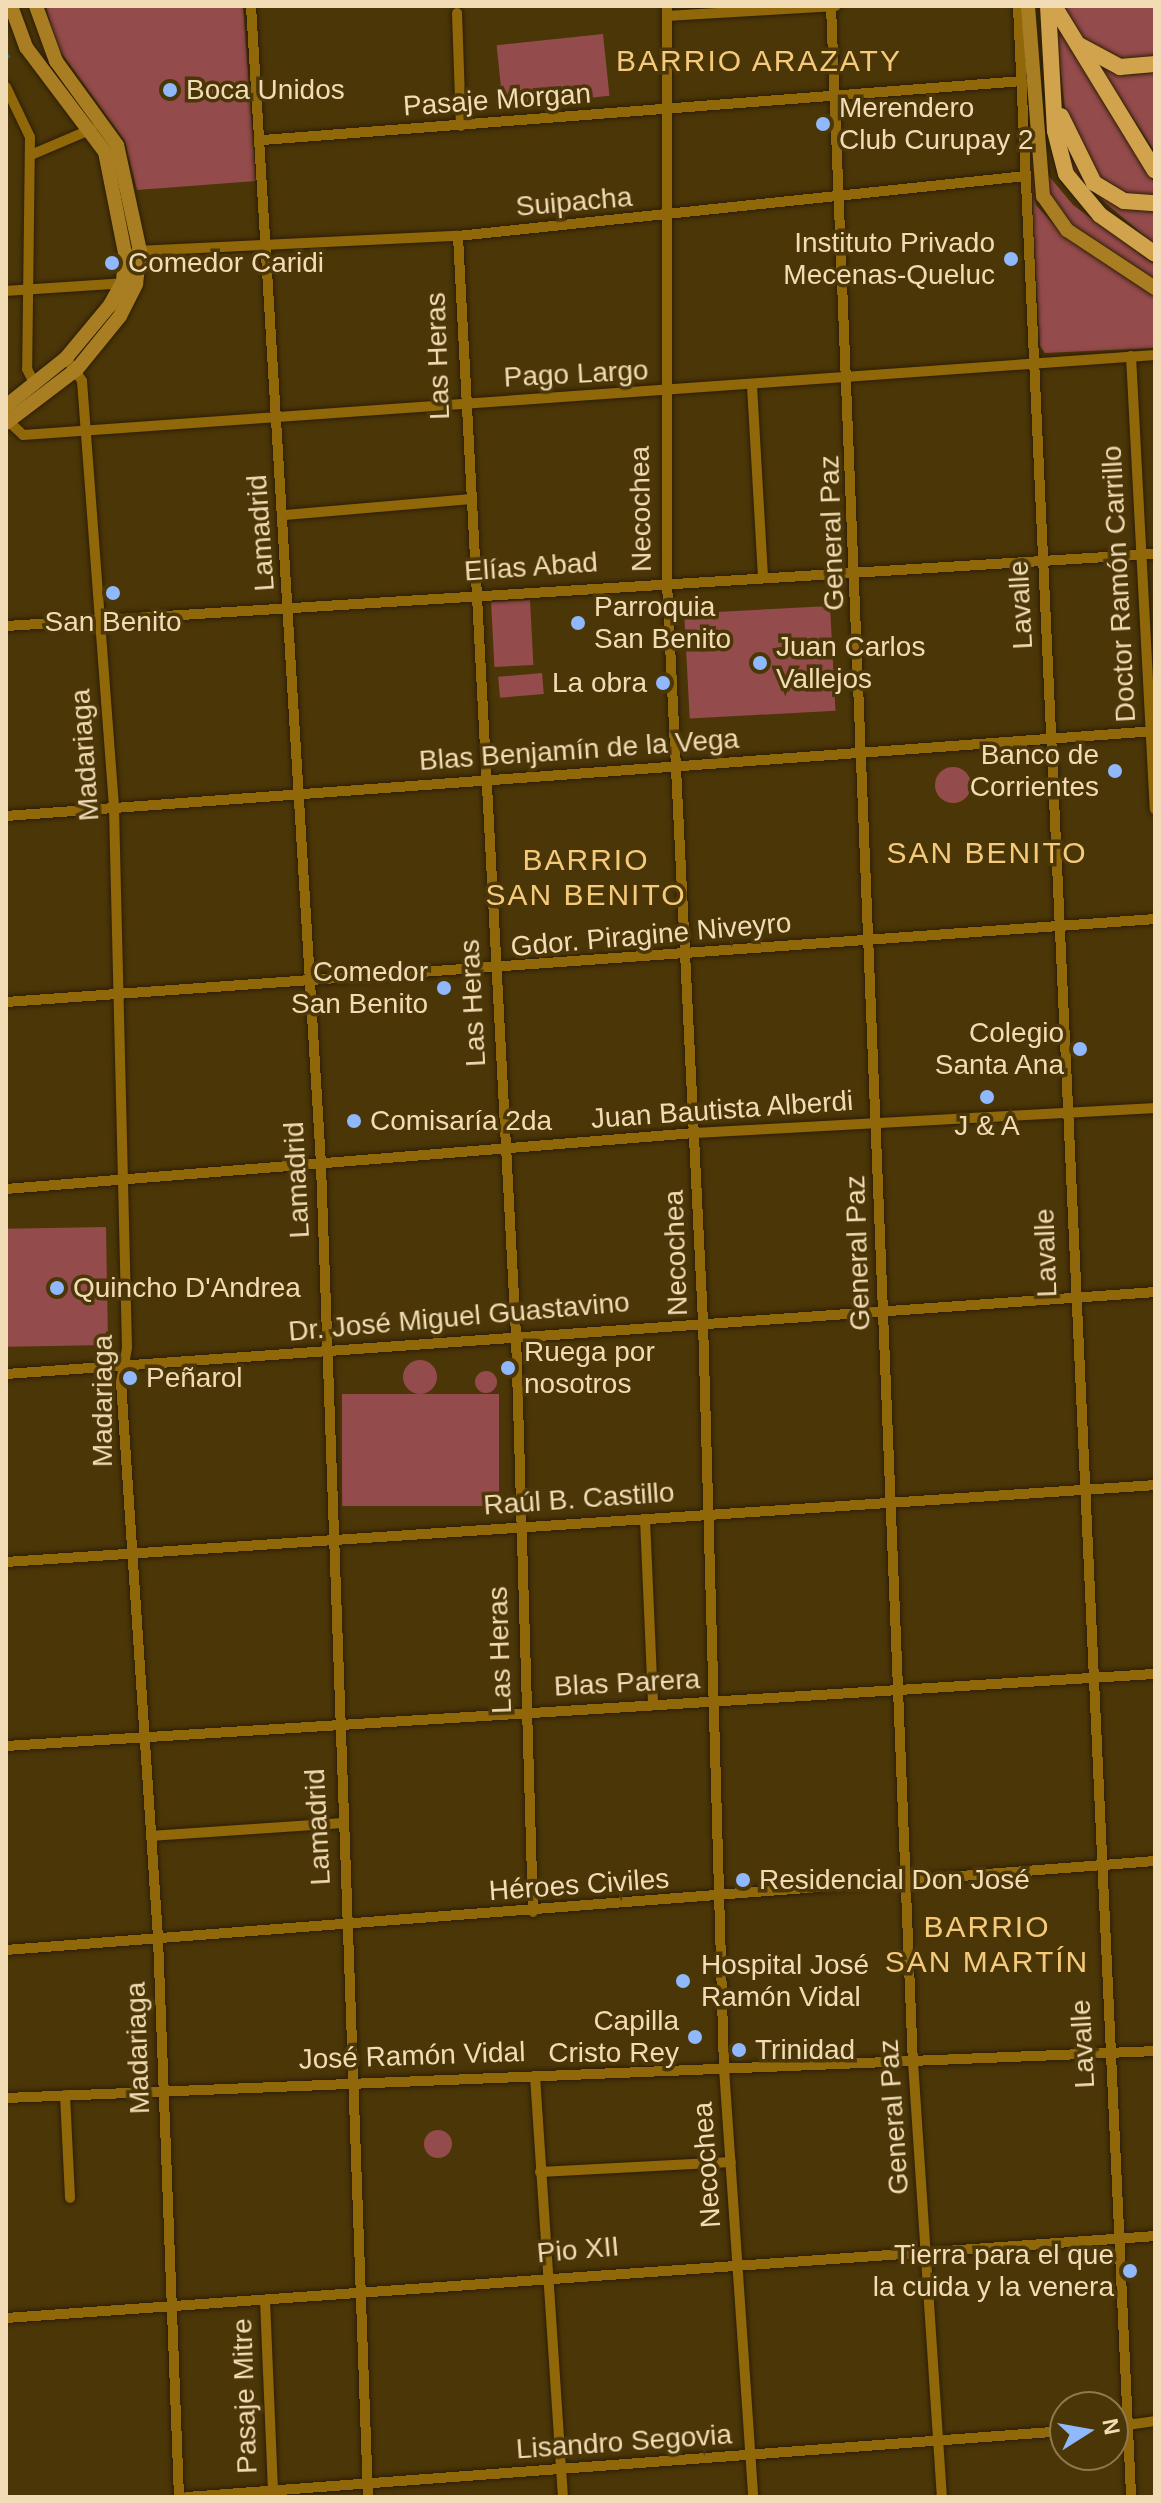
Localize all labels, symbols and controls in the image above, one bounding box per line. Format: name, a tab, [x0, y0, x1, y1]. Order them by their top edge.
district label: BARRIO ARAZATY	[615, 43, 903, 79]
place label: Boca Unidos	[186, 73, 345, 107]
street label: Pasaje Morgan	[402, 77, 592, 123]
marker: Boca Unidos	[161, 81, 179, 99]
place label: Merendero Club Curupay 2	[839, 91, 1034, 157]
marker: Merendero Club Curupay 2	[814, 115, 832, 133]
street label: Suipacha	[514, 180, 634, 224]
place label: Instituto Privado Mecenas-Queluc	[783, 226, 995, 292]
place label: Comedor Caridi	[128, 246, 324, 280]
marker: Instituto Privado Mecenas-Queluc	[1002, 250, 1020, 268]
marker: Comedor Caridi	[103, 254, 121, 272]
street label: Las Heras	[419, 292, 457, 420]
street label: Pago Largo	[503, 353, 649, 395]
street label: Doctor Ramón Carrillo	[1095, 445, 1143, 723]
street label: Necochea	[623, 446, 659, 572]
street label: General Paz	[812, 455, 852, 611]
street label: Lamadrid	[240, 474, 282, 592]
street label: Elías Abad	[462, 546, 600, 588]
street label: Lavalle	[1002, 560, 1040, 650]
marker: San Benito	[104, 584, 122, 602]
place label: Parroquia San Benito	[594, 590, 731, 656]
place label: San Benito	[45, 605, 181, 639]
marker: Parroquia San Benito	[569, 614, 587, 632]
place label: Juan Carlos Vallejos	[776, 630, 925, 696]
marker: Juan Carlos Vallejos	[751, 654, 769, 672]
place label: La obra	[552, 666, 647, 700]
marker: La obra	[654, 674, 672, 692]
street label: Madariaga	[64, 688, 106, 822]
street label: Blas Benjamín de la Vega	[418, 722, 740, 778]
place label: Banco de Corrientes	[970, 738, 1099, 804]
marker: Banco de Corrientes	[1106, 762, 1124, 780]
district label: SAN BENITO	[886, 835, 1088, 871]
district label: BARRIO SAN BENITO	[485, 842, 687, 912]
street label: Gdor. Piragine Niveyro	[509, 906, 793, 964]
street label: Las Heras	[453, 938, 493, 1068]
place label: Comedor San Benito	[291, 955, 428, 1021]
marker: Comedor San Benito	[435, 979, 453, 997]
place label: Colegio Santa Ana	[933, 1016, 1064, 1082]
marker: Colegio Santa Ana	[1071, 1040, 1089, 1058]
street label: Juan Bautista Alberdi	[589, 1084, 855, 1136]
marker: J & A	[978, 1088, 996, 1106]
place label: Comisaría 2da	[370, 1104, 552, 1138]
place label: J & A	[954, 1109, 1020, 1143]
marker: Comisaría 2da	[345, 1112, 363, 1130]
street label: Lamadrid	[277, 1121, 317, 1239]
street label: General Paz	[838, 1175, 878, 1331]
street label: Necochea	[657, 1189, 695, 1317]
street label: Lavalle	[1028, 1208, 1064, 1298]
place label: Quincho D'Andrea	[73, 1271, 301, 1305]
marker: Quincho D'Andrea	[48, 1279, 66, 1297]
street label: Dr. José Miguel Guastavino	[287, 1285, 631, 1349]
street label: Madariaga	[86, 1335, 120, 1467]
place label: Ruega por nosotros	[524, 1335, 655, 1401]
marker: Ruega por nosotros	[499, 1359, 517, 1377]
place label: Peñarol	[146, 1361, 243, 1395]
marker: Peñarol	[121, 1369, 139, 1387]
street label: Raúl B. Castillo	[482, 1476, 676, 1522]
street label: Las Heras	[481, 1586, 519, 1714]
street label: Blas Parera	[553, 1662, 701, 1704]
street label: Lamadrid	[298, 1768, 338, 1886]
street label: Héroes Civiles	[488, 1862, 670, 1908]
place label: Residencial Don José	[759, 1863, 1030, 1897]
marker: Residencial Don José	[734, 1871, 752, 1889]
district label: BARRIO SAN MARTÍN	[885, 1909, 1089, 1980]
place label: Hospital José Ramón Vidal	[701, 1948, 869, 2014]
marker: Hospital José Ramón Vidal	[672, 1970, 694, 1992]
street label: Madariaga	[119, 1981, 157, 2115]
street label: Lavalle	[1064, 1999, 1102, 2089]
place label: Capilla Cristo Rey	[548, 2004, 679, 2070]
marker: Capilla Cristo Rey	[686, 2028, 704, 2046]
place label: Trinidad	[755, 2033, 855, 2067]
street label: José Ramón Vidal	[298, 2035, 526, 2077]
street label: General Paz	[872, 2038, 916, 2196]
marker: Trinidad	[730, 2041, 748, 2059]
street label: Necochea	[686, 2101, 728, 2229]
street label: Pio XII	[535, 2230, 621, 2270]
place label: Tierra para el que la cuida y la venera	[873, 2238, 1114, 2304]
marker: Tierra para el que la cuida y la venera	[1121, 2262, 1139, 2280]
street label: Pasaje Mitre	[225, 2318, 265, 2474]
north arrow	[1049, 2391, 1129, 2471]
text: N	[1097, 2417, 1125, 2437]
street label: Lisandro Segovia	[515, 2418, 733, 2466]

